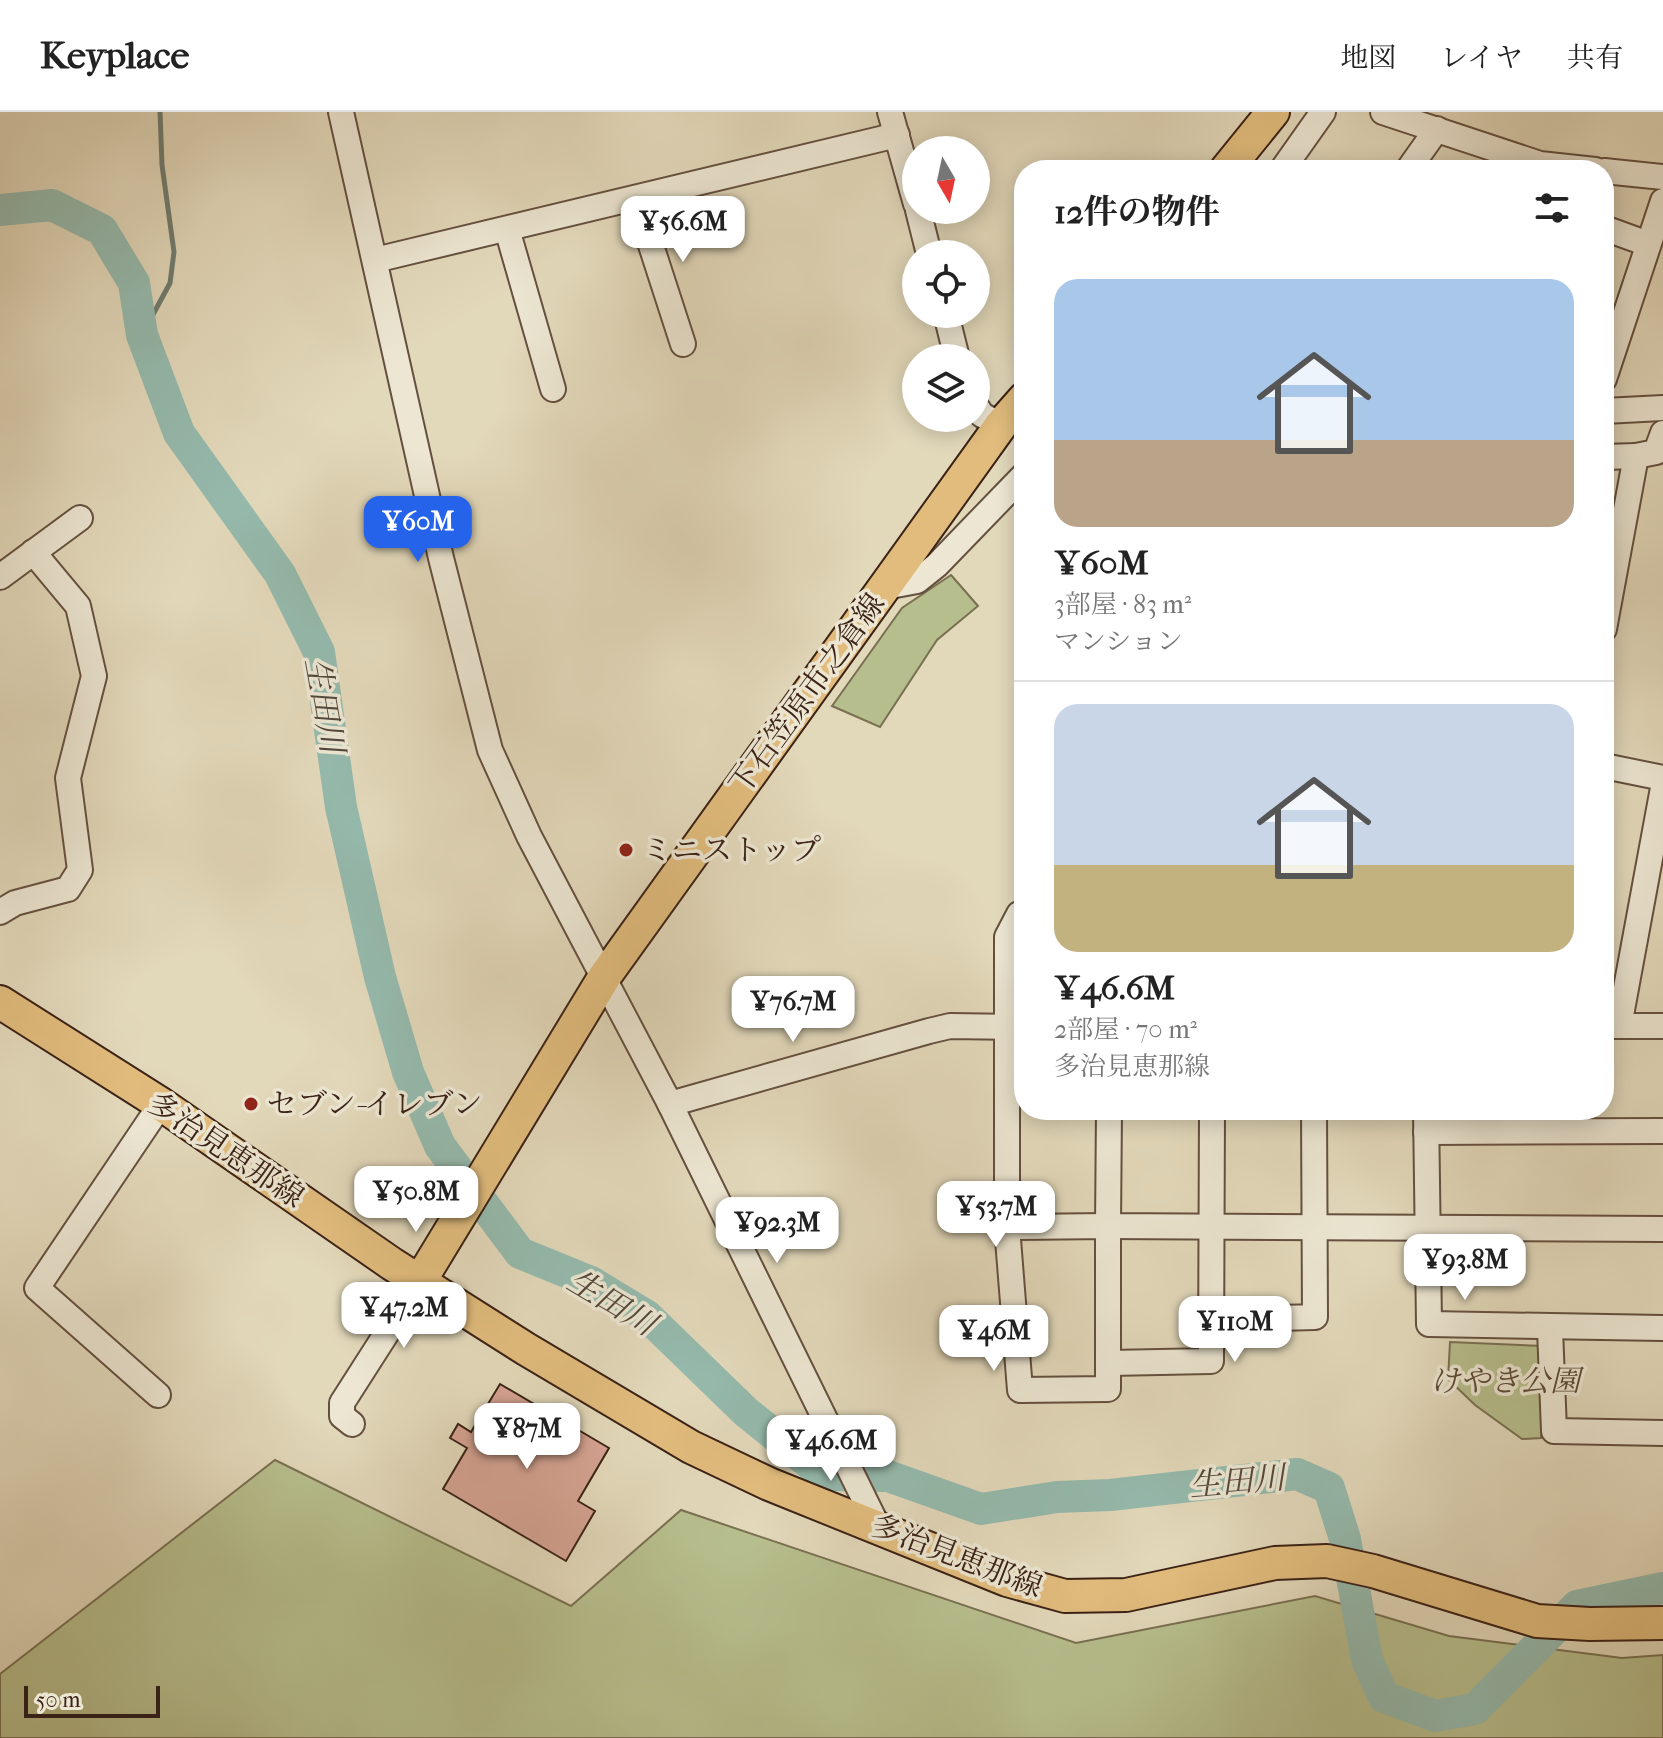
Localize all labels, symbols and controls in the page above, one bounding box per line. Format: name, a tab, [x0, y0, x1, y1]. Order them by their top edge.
text: Keyplace	[40, 33, 189, 78]
text: 地図	[1340, 41, 1396, 74]
text: レイヤ	[1440, 41, 1523, 74]
text: 共有	[1567, 41, 1623, 74]
north arrow	[902, 136, 990, 224]
map controls	[902, 136, 990, 432]
icon: filters	[1530, 186, 1574, 230]
text: 12件の物件	[1054, 192, 1220, 232]
pin: ¥56.6M	[618, 196, 748, 264]
text: ¥56.6M	[639, 206, 727, 237]
button: locate	[902, 240, 990, 328]
icon: home	[1242, 331, 1386, 475]
button: layers	[902, 344, 990, 432]
pin: ¥60M	[371, 496, 465, 564]
text: ¥60M	[382, 506, 454, 537]
text: ¥60M	[1054, 543, 1149, 583]
street label: 下石笠原市之倉線	[723, 587, 892, 802]
text: 3部屋 · 83 m²	[1054, 589, 1191, 620]
text: マンション	[1054, 626, 1183, 657]
water label: 生田川	[298, 655, 352, 759]
icon: home	[1242, 756, 1386, 900]
place label: ミニストップ	[642, 833, 821, 868]
marker: ミニストップ	[617, 841, 635, 859]
text: ¥46.6M	[1054, 968, 1175, 1008]
pin: ¥76.7M	[728, 976, 858, 1044]
text: ¥76.7M	[750, 986, 836, 1017]
text: 2部屋 · 70 m²	[1054, 1014, 1197, 1045]
text: 多治見恵那線	[1054, 1051, 1210, 1082]
street label: 多治見恵那線	[141, 1086, 310, 1215]
place label: セブン-イレブン	[267, 1087, 482, 1122]
marker: セブン-イレブン	[242, 1095, 260, 1113]
pin: ¥50.8M	[351, 1166, 481, 1234]
text: ¥50.8M	[372, 1176, 460, 1207]
pin: ¥53.7M	[931, 1181, 1061, 1249]
text: ¥53.7M	[955, 1191, 1037, 1222]
pin: ¥92.3M	[712, 1197, 842, 1265]
text: ¥92.3M	[734, 1207, 820, 1238]
pin: ¥93.8M	[1400, 1234, 1530, 1302]
text: ¥93.8M	[1422, 1244, 1508, 1275]
water label: 生田川	[561, 1262, 665, 1345]
pin: ¥47.2M	[339, 1282, 469, 1350]
text: ¥47.2M	[359, 1292, 449, 1323]
pin: ¥110M	[1179, 1296, 1291, 1364]
pin: ¥46M	[947, 1305, 1041, 1373]
text: ¥110M	[1197, 1306, 1273, 1337]
text: ¥46M	[957, 1315, 1031, 1346]
park label: けやき公園	[1430, 1364, 1585, 1399]
pin: ¥87M	[480, 1403, 574, 1471]
text: ¥87M	[492, 1413, 562, 1444]
pin: ¥46.6M	[766, 1415, 896, 1483]
text: ¥46.6M	[785, 1425, 877, 1456]
water label: 生田川	[1188, 1459, 1289, 1504]
street label: 多治見恵那線	[867, 1508, 1047, 1605]
scale bar	[24, 1682, 160, 1718]
text: 50 m	[36, 1687, 81, 1713]

